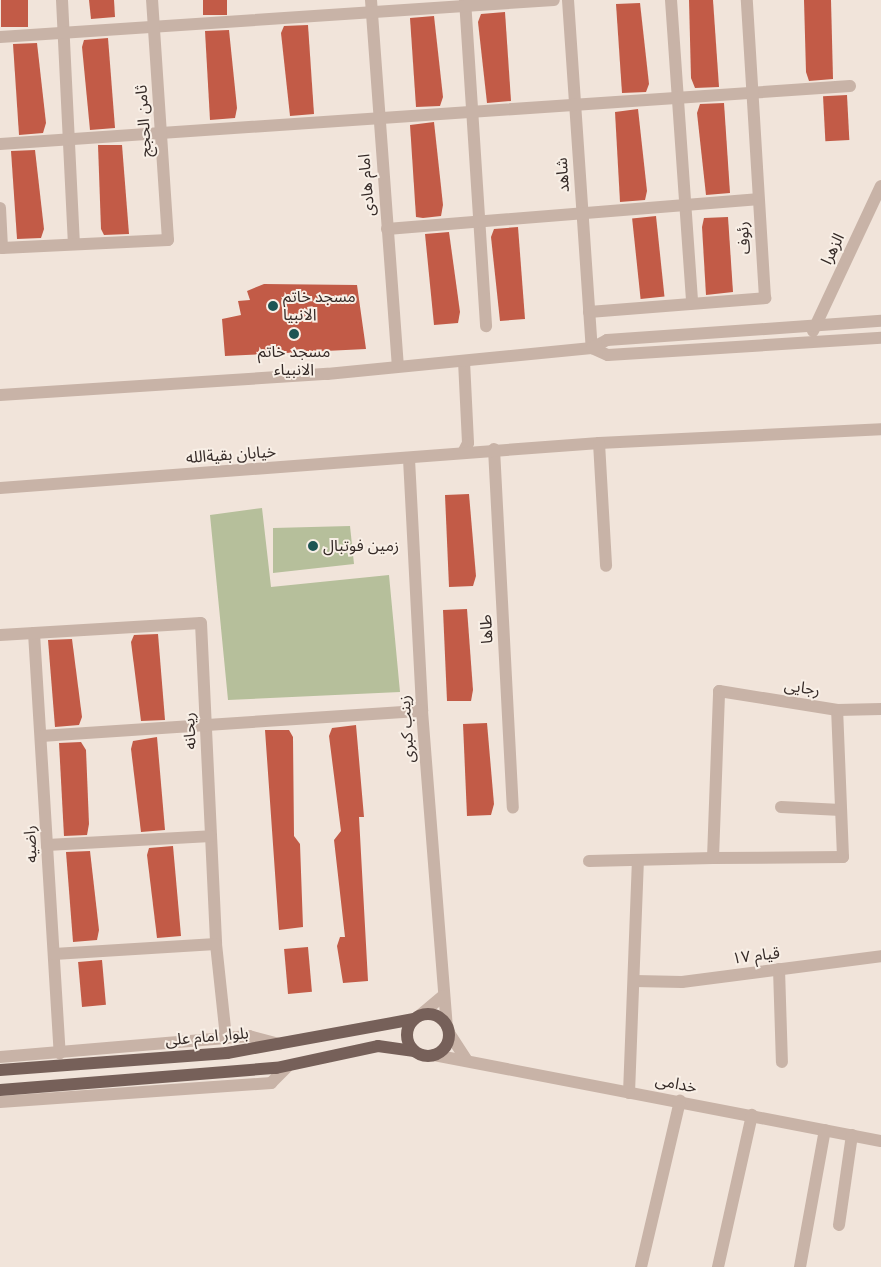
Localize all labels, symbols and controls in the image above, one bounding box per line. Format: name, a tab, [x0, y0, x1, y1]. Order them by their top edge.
street label: ثامن الحجج	[132, 84, 156, 158]
street label: امام هادی	[355, 153, 379, 217]
street label: شاهد	[552, 157, 574, 193]
street label: رئوف	[733, 221, 755, 255]
street label: الزهرا	[817, 230, 849, 268]
place label: مسجد خاتم الانبیا	[283, 287, 356, 325]
marker: مسجد خاتم الانبیا	[267, 300, 279, 312]
marker: مسجد خاتم الانبیاء	[288, 328, 300, 340]
place label: مسجد خاتم الانبیاء	[258, 342, 330, 380]
street label: خیابان بقیةالله	[185, 442, 277, 468]
place label: زمین فوتبال	[323, 536, 399, 556]
marker: زمین فوتبال	[307, 540, 319, 552]
street label: طاها	[477, 614, 497, 644]
street label: رجایی	[783, 676, 821, 700]
street label: زینب کبری	[395, 694, 419, 764]
street label: ریحانه	[179, 712, 201, 750]
street label: راضیه	[20, 825, 42, 863]
street label: قیام ۱۷	[731, 944, 781, 968]
street label: بلوار امام علی	[164, 1024, 250, 1050]
street label: خدامی	[654, 1071, 698, 1097]

